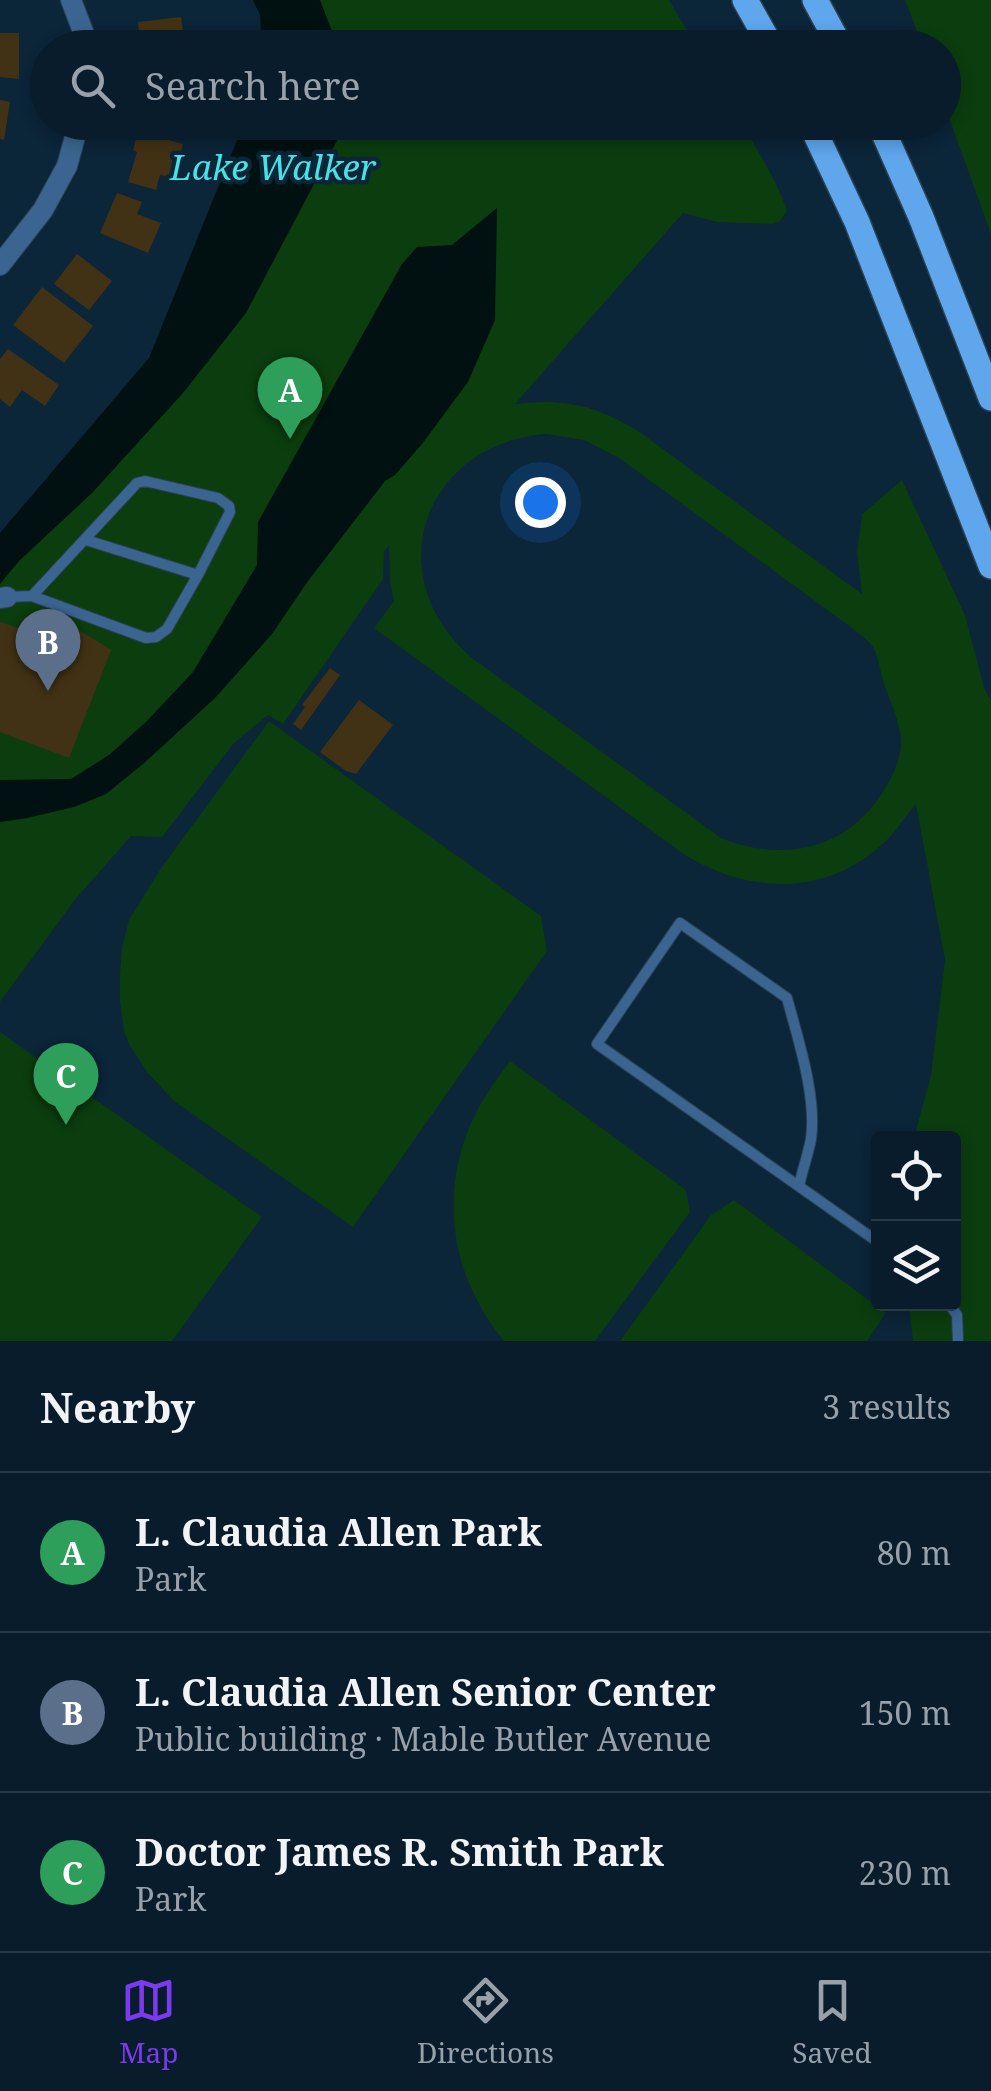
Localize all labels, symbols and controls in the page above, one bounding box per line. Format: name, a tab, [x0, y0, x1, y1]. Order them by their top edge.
search box	[30, 30, 961, 140]
icon: search	[65, 58, 120, 113]
text: Search here	[145, 59, 361, 111]
water label: Lake Walker	[169, 143, 377, 190]
pin: A	[258, 356, 322, 439]
your location	[515, 477, 566, 528]
pin: B	[15, 608, 80, 691]
pin: C	[34, 1042, 98, 1125]
map controls	[871, 1131, 961, 1311]
button: locate	[871, 1131, 961, 1221]
button: layers	[871, 1221, 961, 1311]
text: Nearby	[40, 1378, 195, 1435]
text: 3 results	[822, 1385, 951, 1428]
text: L. Claudia Allen Park	[135, 1505, 542, 1557]
text: A	[60, 1531, 85, 1574]
text: 80 m	[877, 1531, 951, 1574]
text: Park	[135, 1557, 206, 1600]
text: L. Claudia Allen Senior Center	[135, 1665, 716, 1717]
text: B	[62, 1691, 83, 1734]
text: 150 m	[859, 1691, 951, 1734]
text: Public building · Mable Butler Avenue	[135, 1717, 711, 1760]
text: Doctor James R. Smith Park	[135, 1825, 664, 1877]
text: C	[62, 1851, 83, 1894]
text: 230 m	[859, 1851, 951, 1894]
text: Park	[135, 1877, 206, 1920]
tab: Map	[119, 1973, 178, 2071]
tab: Directions	[417, 1973, 554, 2071]
tab: Saved	[792, 1973, 872, 2071]

